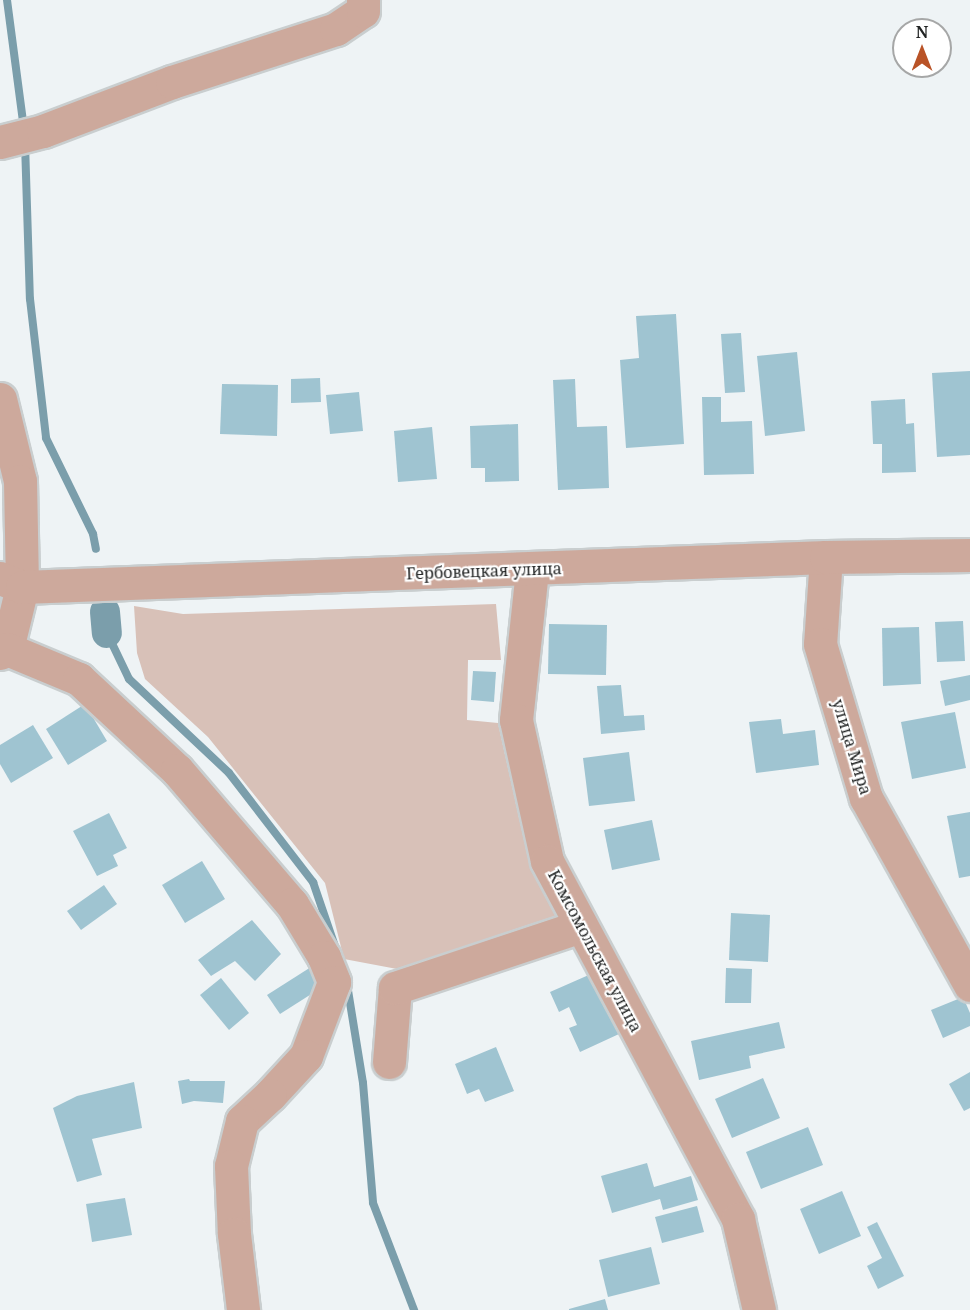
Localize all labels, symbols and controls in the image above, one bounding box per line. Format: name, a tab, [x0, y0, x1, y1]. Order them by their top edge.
north arrow	[892, 18, 952, 78]
text: N	[916, 21, 928, 43]
street label: Гербовецкая улица	[406, 559, 562, 583]
street label: улица Мира	[828, 697, 876, 797]
street label: Комсомольская улица	[544, 867, 646, 1035]

